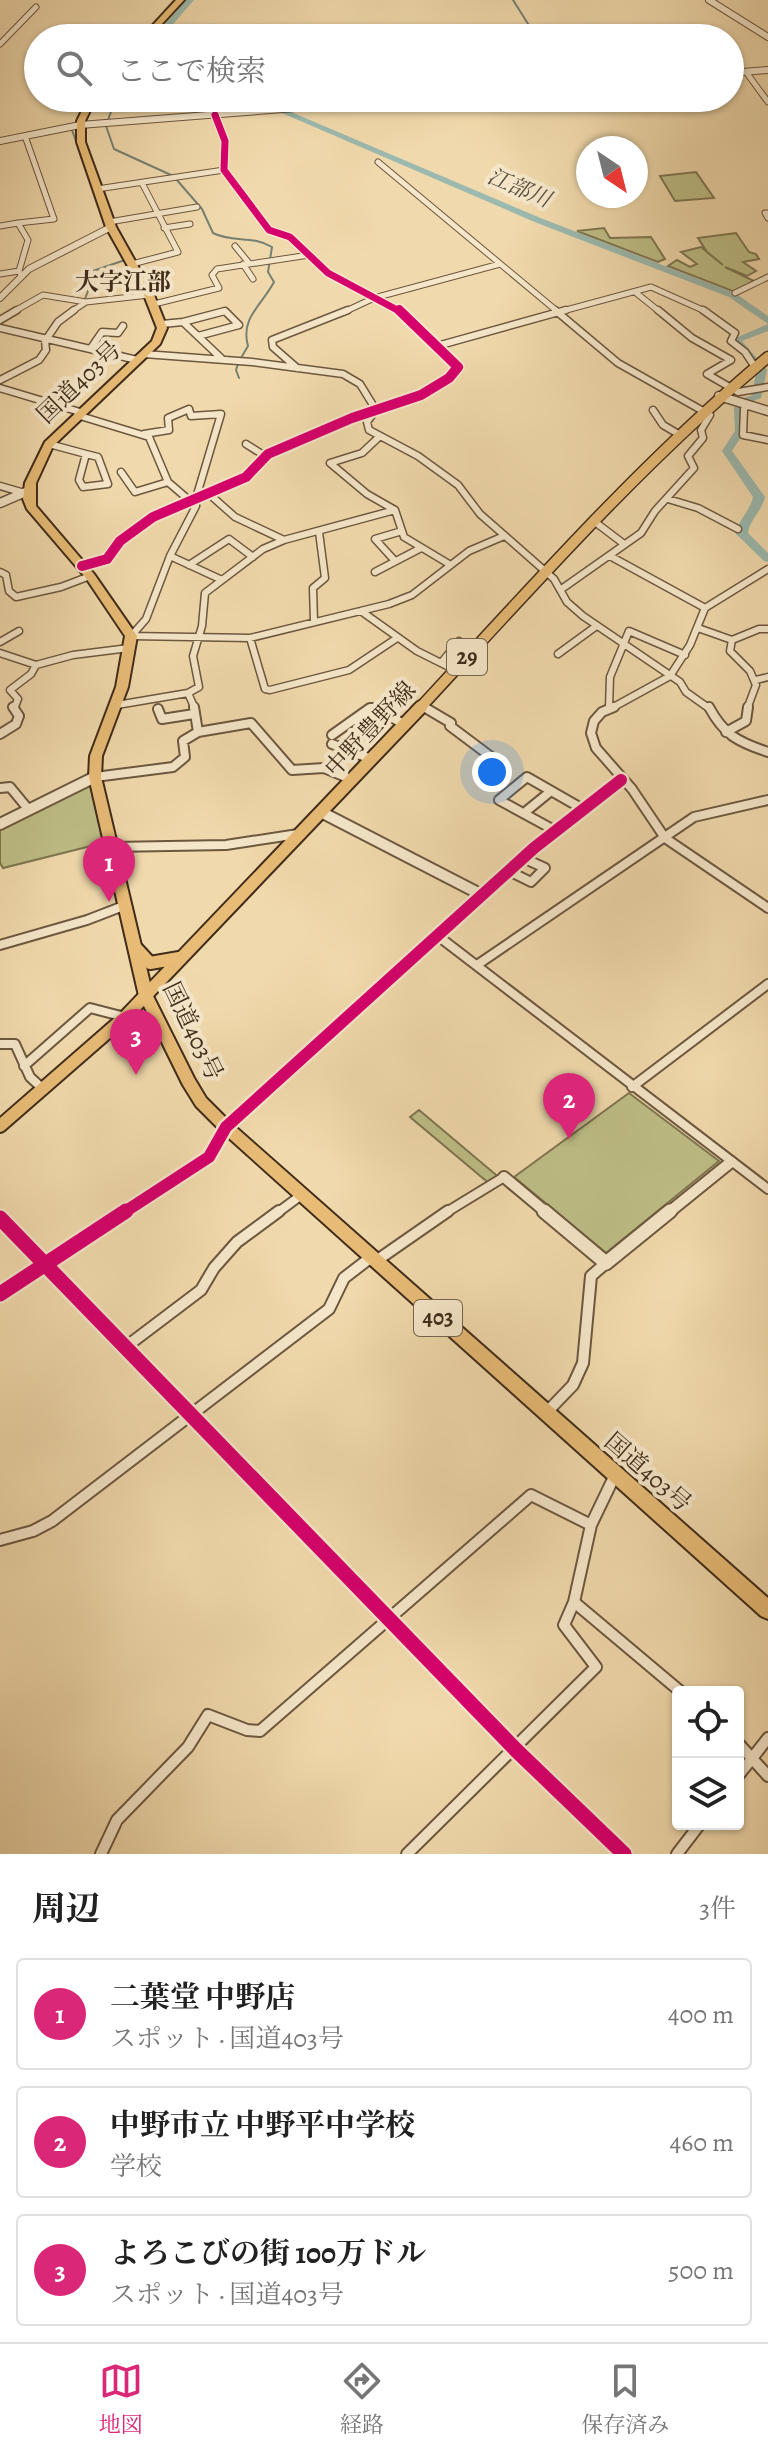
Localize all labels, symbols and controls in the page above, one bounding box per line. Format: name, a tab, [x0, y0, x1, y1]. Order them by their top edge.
search box	[24, 24, 744, 112]
icon: search	[52, 46, 96, 90]
text: ここで検索	[116, 51, 266, 91]
north arrow	[576, 136, 648, 208]
water label: 江部川	[483, 161, 557, 215]
district label: 大字江部	[75, 266, 171, 298]
street label: 国道403号	[30, 334, 128, 430]
road number: 29	[447, 639, 487, 675]
street label: 中野豊野線	[317, 674, 423, 784]
your location	[472, 752, 512, 792]
pin: 1	[83, 836, 135, 902]
street label: 国道403号	[155, 977, 231, 1085]
pin: 3	[110, 1009, 162, 1075]
pin: 2	[543, 1073, 595, 1139]
road number: 403	[414, 1300, 462, 1336]
street label: 国道403号	[598, 1425, 698, 1519]
map controls	[672, 1686, 744, 1830]
button: locate	[672, 1686, 744, 1758]
button: layers	[672, 1758, 744, 1830]
text: 周辺	[32, 1885, 100, 1932]
text: 3件	[699, 1891, 736, 1926]
text: 二葉堂 中野店	[110, 1977, 295, 2017]
text: 1	[55, 1997, 65, 2032]
text: 400 m	[668, 1997, 734, 2032]
text: スポット · 国道403号	[110, 2021, 344, 2056]
text: 中野市立 中野平中学校	[110, 2105, 415, 2145]
text: 2	[54, 2125, 66, 2160]
text: 460 m	[670, 2125, 734, 2160]
text: 学校	[110, 2149, 162, 2184]
text: よろこびの街 100万ドル	[110, 2233, 426, 2273]
text: 3	[54, 2253, 66, 2288]
text: 500 m	[668, 2253, 734, 2288]
text: スポット · 国道403号	[110, 2277, 344, 2312]
tab: 地図	[99, 2359, 143, 2440]
tab: 経路	[340, 2359, 384, 2440]
tab: 保存済み	[581, 2359, 669, 2440]

